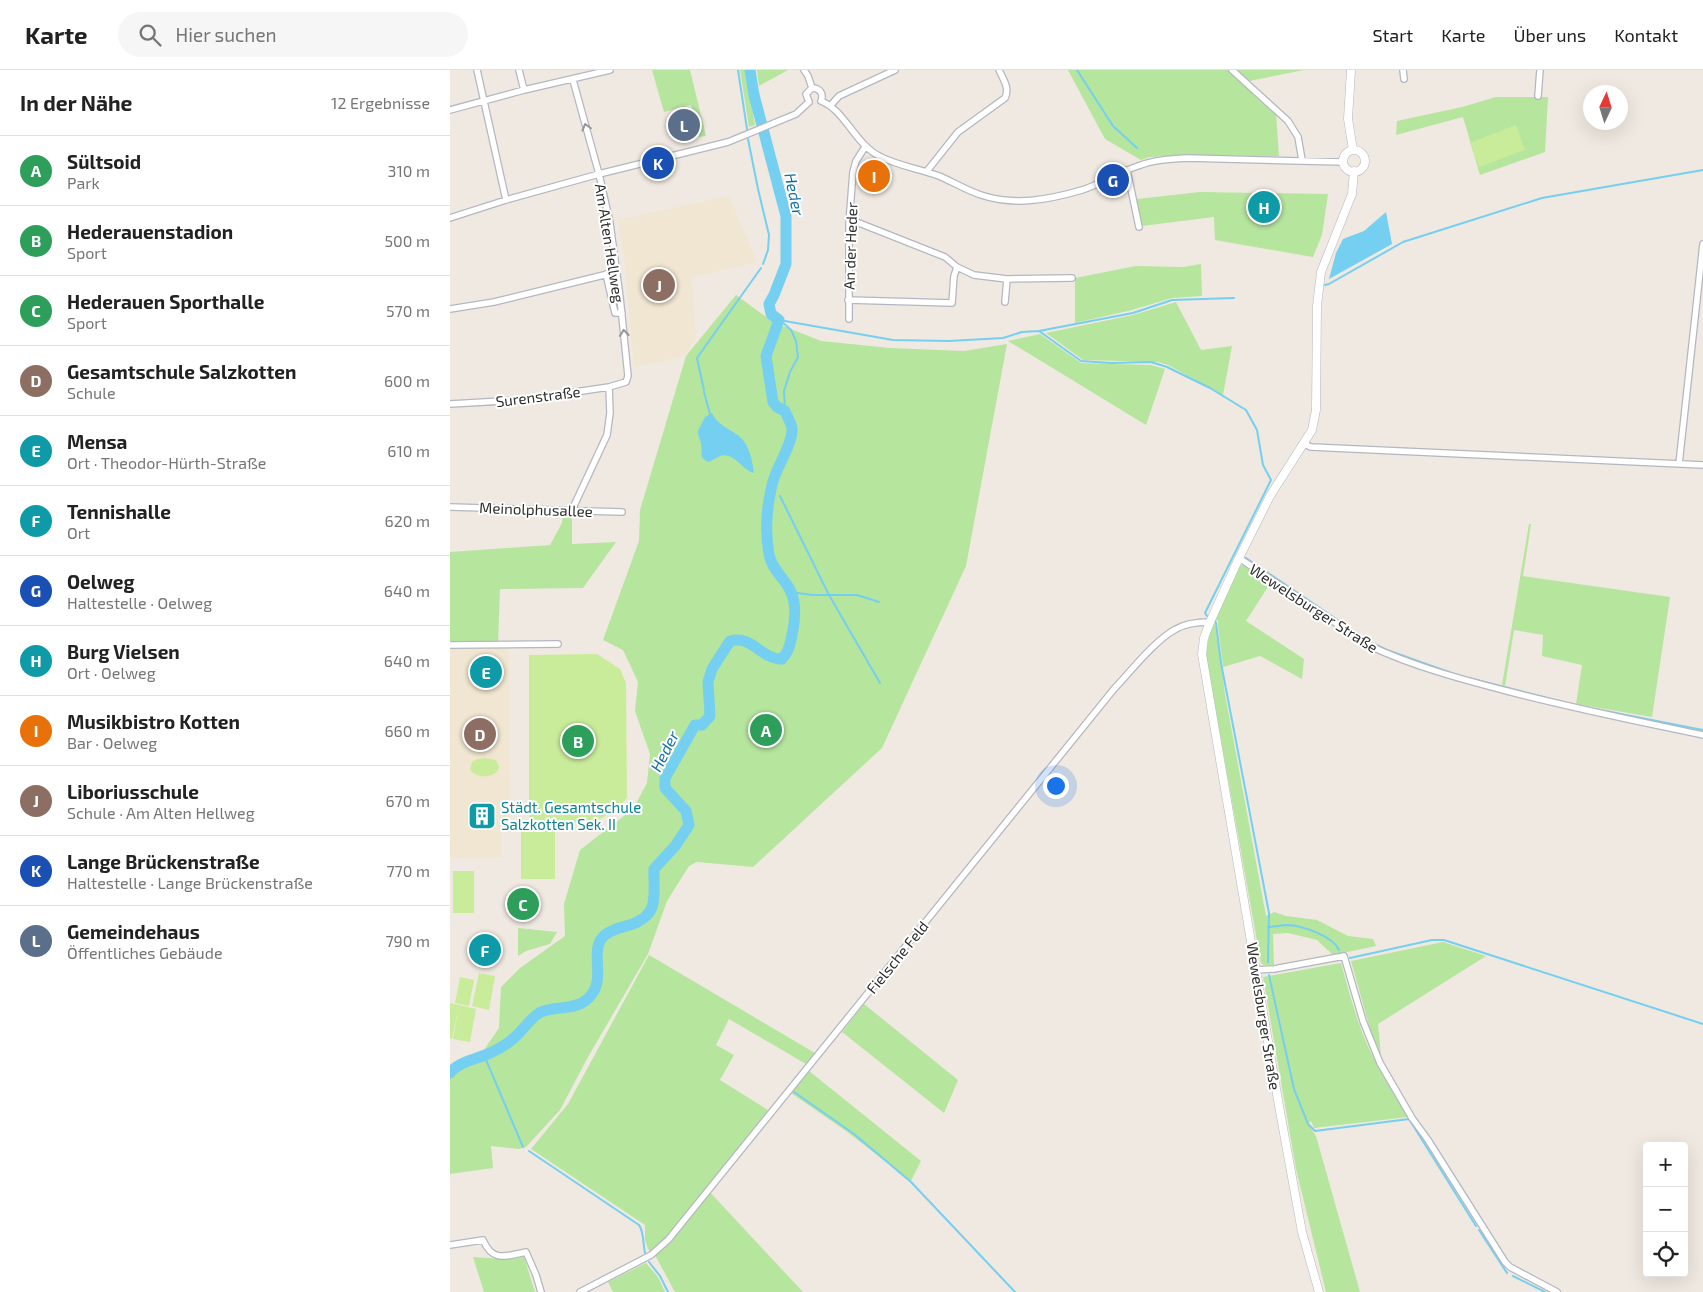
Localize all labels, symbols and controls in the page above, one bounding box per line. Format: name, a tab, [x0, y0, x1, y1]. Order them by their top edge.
search box	[118, 12, 468, 57]
text: Karte	[25, 20, 88, 49]
icon: search	[136, 21, 164, 49]
text: Hier suchen	[176, 23, 277, 46]
text: Start	[1372, 24, 1413, 46]
text: Karte	[1441, 24, 1486, 46]
text: Über uns	[1514, 24, 1586, 46]
text: Kontakt	[1614, 24, 1678, 46]
north arrow	[1583, 85, 1628, 130]
text: In der Nähe	[20, 90, 132, 115]
text: 12 Ergebnisse	[331, 93, 430, 112]
pin: L	[668, 106, 700, 144]
one-way arrow	[581, 123, 592, 132]
pin: K	[642, 144, 674, 182]
text: Sültsoid	[67, 150, 141, 173]
pin: I	[858, 157, 890, 195]
text: A	[31, 161, 41, 180]
text: 310 m	[388, 161, 430, 180]
pin: G	[1097, 161, 1129, 199]
water label: Heder	[781, 171, 809, 218]
text: Park	[67, 173, 100, 192]
street label: Am Alten Hellweg	[592, 182, 628, 305]
pin: H	[1248, 188, 1280, 226]
street label: An der Heder	[839, 202, 861, 290]
text: Hederauenstadion	[67, 220, 233, 243]
text: B	[31, 231, 41, 250]
text: 500 m	[385, 231, 430, 250]
text: Sport	[67, 243, 107, 262]
pin: J	[643, 266, 675, 304]
text: Hederauen Sporthalle	[67, 290, 264, 313]
text: C	[31, 301, 41, 320]
text: 570 m	[386, 301, 430, 320]
text: Sport	[67, 313, 107, 332]
one-way arrow	[619, 329, 630, 337]
text: Gesamtschule Salzkotten	[67, 360, 296, 383]
text: D	[31, 371, 41, 390]
text: 600 m	[384, 371, 430, 390]
street label: Surenstraße	[495, 382, 581, 410]
text: Schule	[67, 383, 116, 402]
text: Mensa	[67, 430, 127, 453]
text: E	[31, 441, 41, 460]
text: 610 m	[387, 441, 430, 460]
text: Ort · Theodor-Hürth-Straße	[67, 453, 266, 472]
street label: Meinolphusallee	[479, 498, 593, 520]
text: Tennishalle	[67, 500, 171, 523]
text: F	[32, 511, 40, 530]
text: 620 m	[385, 511, 430, 530]
text: Ort	[67, 523, 90, 542]
street label: Wewelsburger Straße	[1246, 560, 1382, 656]
text: Oelweg	[67, 570, 135, 593]
text: G	[31, 581, 41, 600]
text: 640 m	[384, 581, 430, 600]
text: Haltestelle · Oelweg	[67, 593, 212, 612]
text: Burg Vielsen	[67, 640, 180, 663]
text: H	[30, 651, 42, 670]
text: 640 m	[384, 651, 430, 670]
pin: E	[470, 653, 502, 691]
text: Ort · Oelweg	[67, 663, 156, 682]
text: Musikbistro Kotten	[67, 710, 240, 733]
pin: A	[750, 711, 782, 749]
pin: D	[464, 715, 496, 753]
text: I	[34, 721, 38, 740]
text: 660 m	[384, 721, 430, 740]
pin: B	[562, 722, 594, 760]
water label: Heder	[646, 727, 683, 775]
text: Bar · Oelweg	[67, 733, 157, 752]
your location	[1043, 773, 1069, 799]
text: Liboriusschule	[67, 780, 199, 803]
text: J	[33, 791, 39, 810]
text: 670 m	[385, 791, 430, 810]
place label: Städt. Gesamtschule Salzkotten Sek. II	[501, 798, 641, 833]
building icon: Städt. Gesamtschule Salzkotten Sek. II	[467, 801, 497, 831]
text: Schule · Am Alten Hellweg	[67, 803, 255, 822]
text: Lange Brückenstraße	[67, 850, 260, 873]
text: K	[31, 861, 41, 880]
text: 770 m	[386, 861, 430, 880]
text: Haltestelle · Lange Brückenstraße	[67, 873, 313, 892]
pin: C	[507, 885, 539, 923]
street label: Fielsche Feld	[862, 917, 932, 997]
text: Gemeindehaus	[67, 920, 200, 943]
text: L	[32, 931, 40, 950]
text: 790 m	[385, 931, 430, 950]
pin: F	[469, 931, 501, 969]
street label: Wewelsburger Straße	[1243, 941, 1285, 1091]
text: Öffentliches Gebäude	[67, 943, 222, 962]
map controls	[1643, 1142, 1688, 1277]
button: +	[1643, 1142, 1688, 1187]
button: −	[1643, 1187, 1688, 1232]
button: locate	[1643, 1232, 1688, 1277]

